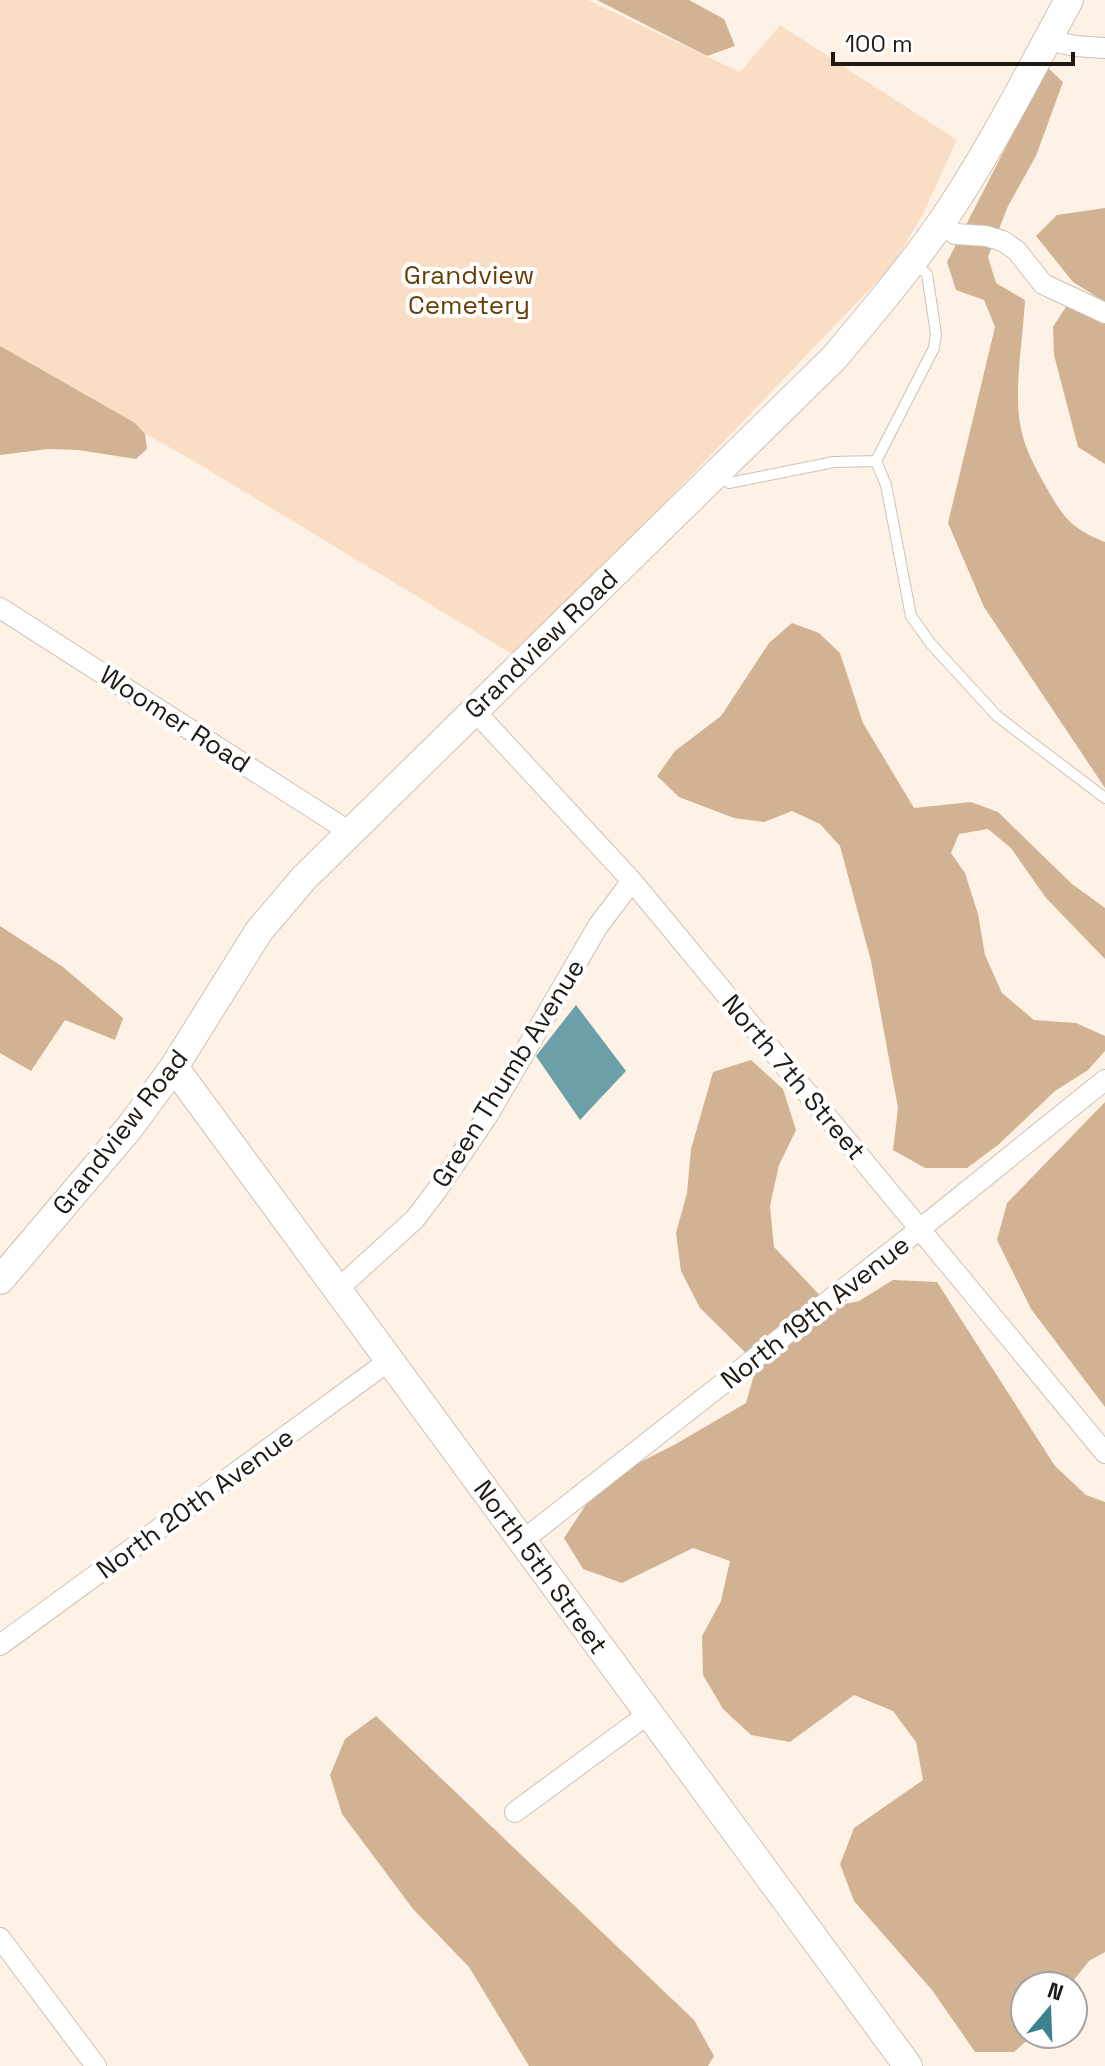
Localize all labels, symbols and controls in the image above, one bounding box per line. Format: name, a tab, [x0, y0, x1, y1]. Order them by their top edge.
scale bar	[833, 16, 1073, 66]
text: 100 m	[845, 28, 913, 59]
park label: Grandview Cemetery	[404, 258, 534, 322]
street label: Grandview Road	[457, 562, 625, 726]
street label: Woomer Road	[93, 658, 257, 780]
street label: Green Thumb Avenue	[424, 952, 592, 1194]
street label: North 7th Street	[715, 987, 873, 1167]
street label: Grandview Road	[45, 1042, 195, 1222]
street label: North 19th Avenue	[714, 1228, 916, 1396]
street label: North 20th Avenue	[89, 1420, 301, 1586]
street label: North 5th Street	[466, 1473, 616, 1661]
north arrow	[1009, 1970, 1089, 2050]
text: N	[1044, 1975, 1067, 2007]

